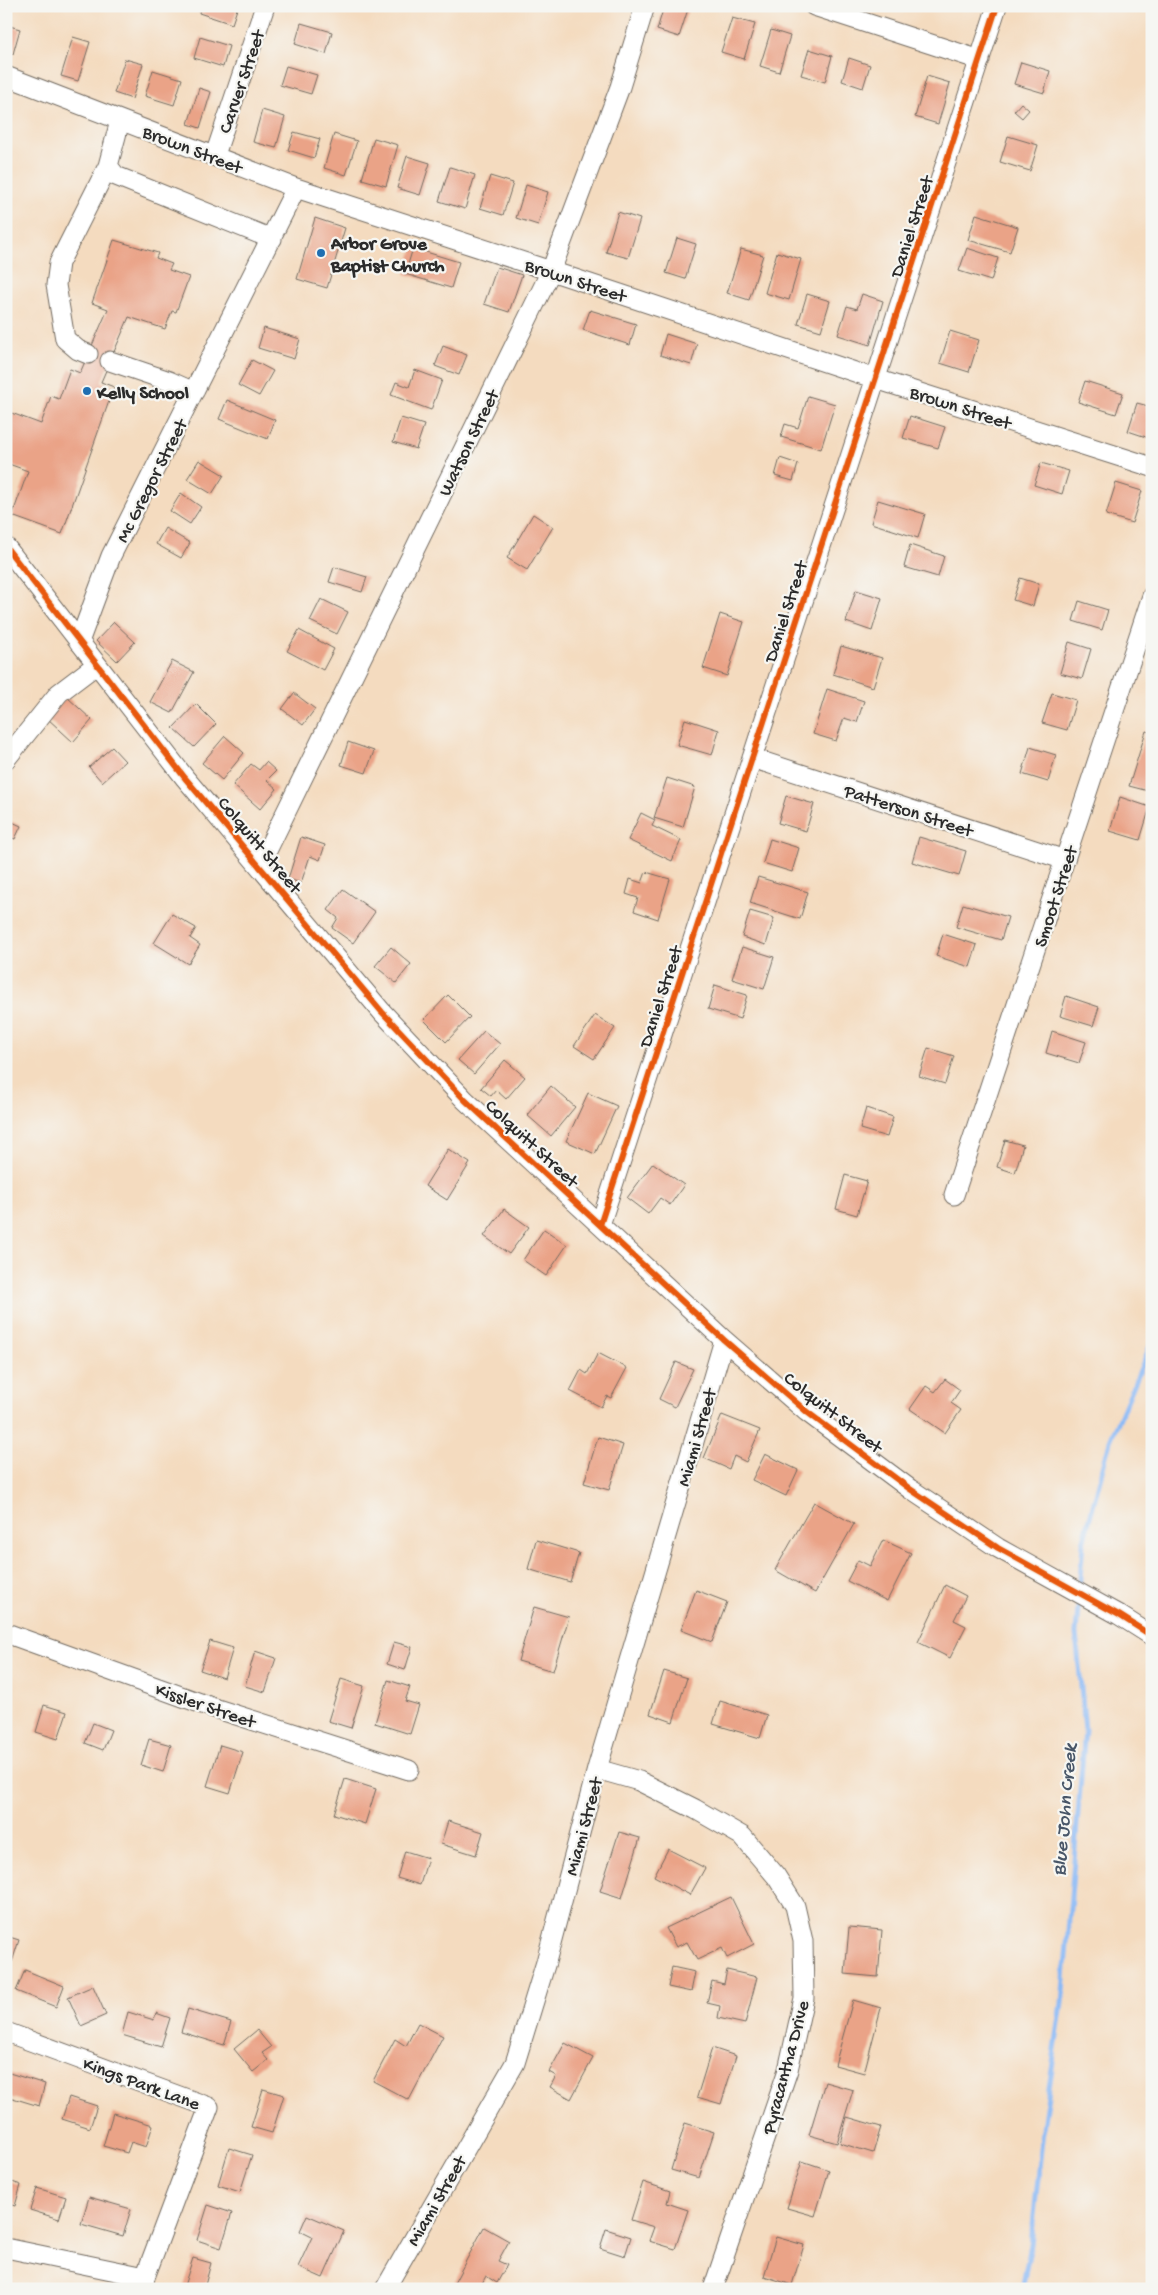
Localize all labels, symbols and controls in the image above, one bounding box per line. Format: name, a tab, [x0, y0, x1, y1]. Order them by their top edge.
street label: Carver Street	[215, 25, 272, 137]
street label: Brown Street	[138, 121, 247, 182]
street label: Daniel Street	[886, 171, 941, 283]
place label: Arbor Grove Baptist Church	[330, 234, 445, 279]
marker: Arbor Grove Baptist Church	[315, 247, 327, 259]
street label: Brown Street	[520, 255, 631, 310]
street label: Brown Street	[905, 382, 1016, 437]
place label: Kelly School	[96, 383, 189, 406]
marker: Kelly School	[81, 385, 93, 397]
street label: Watson Street	[434, 385, 507, 500]
street label: Mc Gregor Street	[112, 414, 195, 547]
street label: Daniel Street	[760, 556, 815, 668]
street label: Patterson Street	[840, 780, 977, 845]
street label: Colquitt Street	[211, 793, 307, 901]
street label: Smoot Street	[1030, 841, 1085, 951]
street label: Daniel Street	[635, 941, 690, 1053]
street label: Colquitt Street	[479, 1095, 584, 1195]
street label: Colquitt Street	[778, 1368, 888, 1461]
street label: Miami Street	[673, 1384, 724, 1489]
street label: Kissler Street	[152, 1679, 260, 1736]
water label: Blue John Creek	[1049, 1741, 1084, 1877]
street label: Miami Street	[561, 1773, 610, 1878]
street label: Pyracantha Drive	[758, 1998, 816, 2138]
street label: Kings Park Lane	[79, 2053, 203, 2117]
street label: Miami Street	[403, 2150, 474, 2251]

